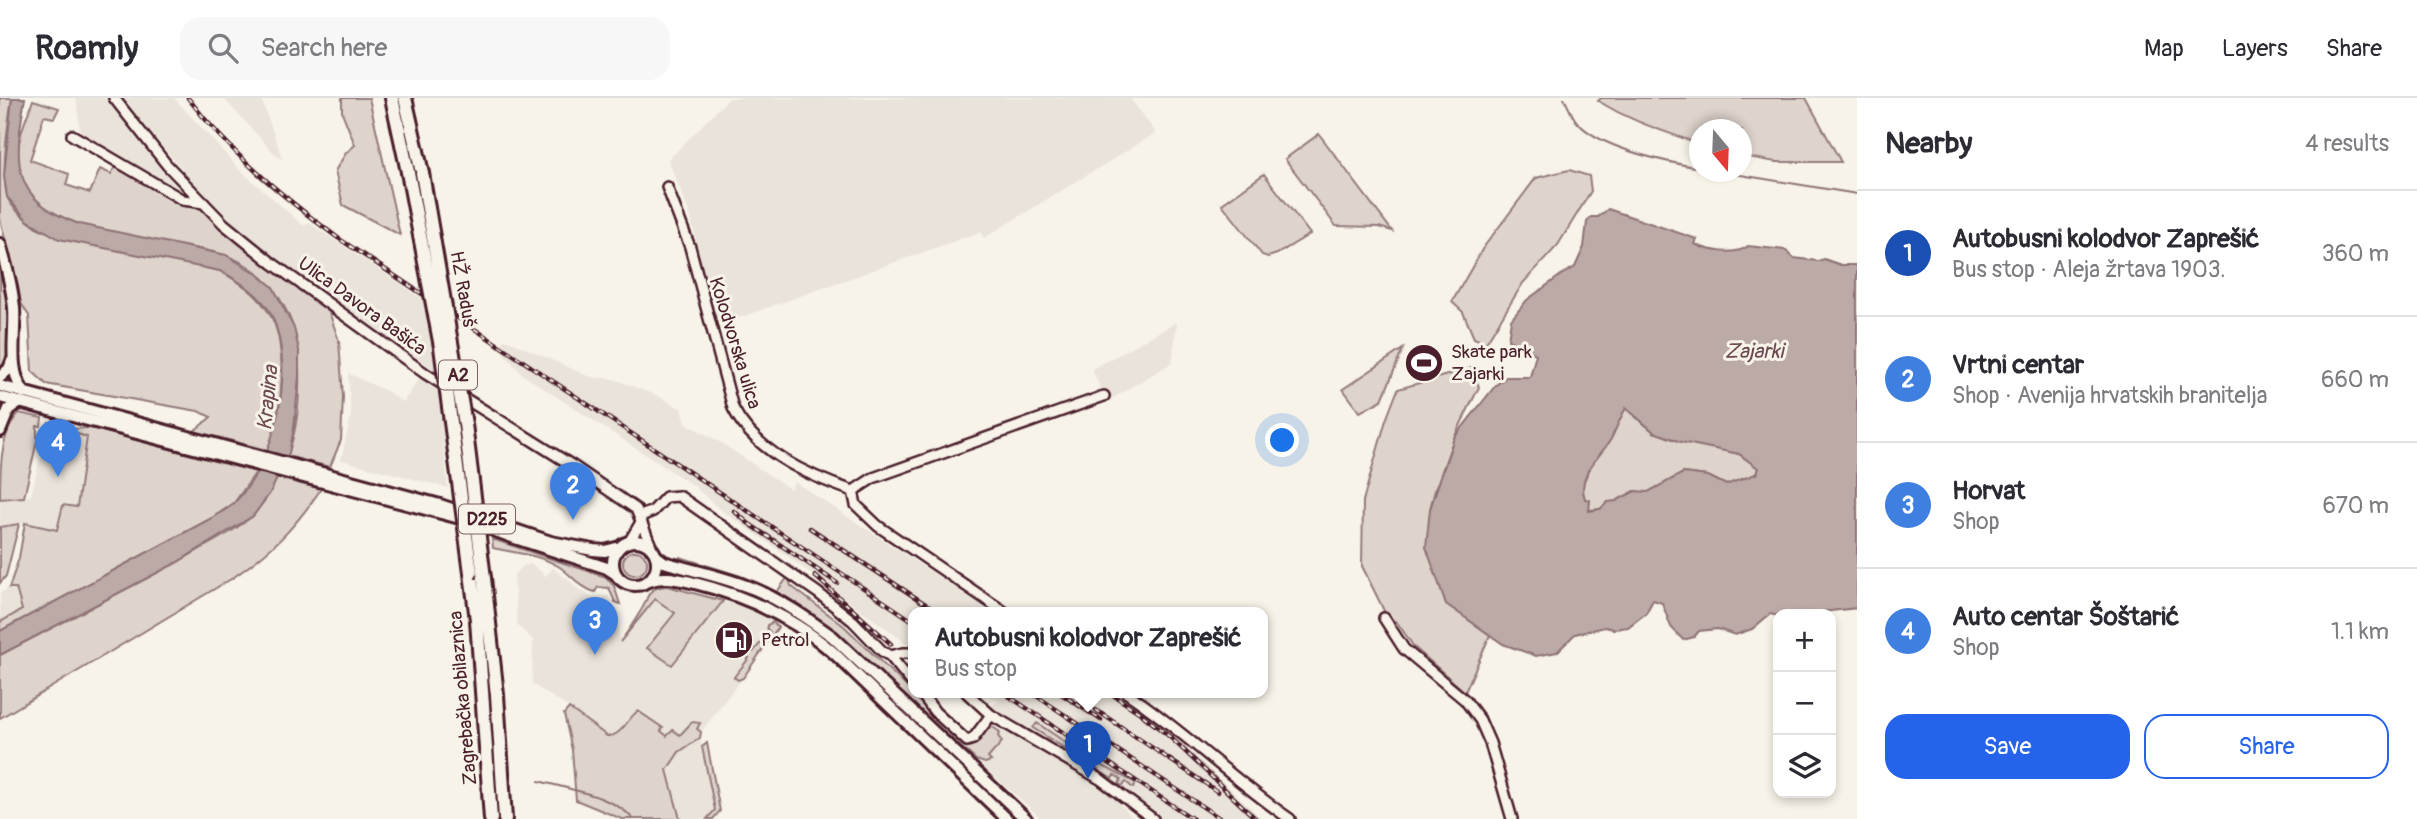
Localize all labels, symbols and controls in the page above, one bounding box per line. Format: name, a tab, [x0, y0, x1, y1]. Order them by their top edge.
search box	[180, 17, 670, 80]
text: Roamly	[35, 28, 138, 69]
icon: search	[204, 29, 242, 67]
text: Search here	[260, 32, 387, 64]
text: Map	[2144, 34, 2184, 63]
text: Layers	[2222, 34, 2288, 63]
text: Share	[2326, 34, 2382, 63]
north arrow	[1689, 119, 1752, 182]
text: Nearby	[1885, 125, 1972, 162]
text: 4 results	[2305, 129, 2389, 158]
text: Autobusni kolodvor Zaprešić	[1952, 223, 2260, 255]
text: 1	[1904, 239, 1913, 268]
text: 360 m	[2322, 239, 2389, 268]
street label: HŽ Raduš	[445, 249, 482, 329]
street label: Ulica Davora Bašića	[293, 251, 431, 361]
text: Bus stop · Aleja žrtava 1903.	[1952, 255, 2226, 284]
street label: Kolodvorska ulica	[704, 274, 766, 412]
water label: Zajarki	[1725, 338, 1787, 365]
place label: Skate park Zajarki	[1451, 340, 1532, 386]
sports icon: Skate park Zajarki	[1403, 342, 1445, 384]
text: Vrtni centar	[1952, 349, 2084, 381]
road number: A2	[439, 360, 477, 390]
water label: Krapina	[251, 363, 285, 432]
text: 2	[1902, 365, 1914, 394]
text: 660 m	[2321, 365, 2389, 394]
text: Shop · Avenija hrvatskih branitelja	[1952, 381, 2267, 410]
pin: 4	[35, 419, 81, 477]
your location	[1265, 423, 1299, 457]
pin: 2	[550, 462, 596, 520]
text: Horvat	[1952, 475, 2025, 507]
text: 3	[1902, 491, 1914, 520]
text: 670 m	[2323, 491, 2389, 520]
road number: D225	[459, 505, 515, 534]
text: Shop	[1952, 507, 2000, 536]
pin: 3	[572, 597, 618, 655]
text: Auto centar Šoštarić	[1952, 601, 2179, 633]
popup	[908, 607, 1268, 698]
map controls	[1773, 609, 1836, 798]
button: +	[1773, 609, 1836, 672]
street label: Zagrebačka obilaznica	[443, 610, 483, 786]
text: 4	[1901, 617, 1915, 646]
text: 1.1 km	[2331, 617, 2389, 646]
fuel station icon: Petrol	[713, 619, 755, 661]
text: Autobusni kolodvor Zaprešić	[934, 622, 1242, 654]
place label: Petrol	[761, 628, 810, 652]
text: Shop	[1952, 633, 2000, 662]
text: Bus stop	[934, 654, 1017, 683]
button: −	[1773, 672, 1836, 735]
button: Save	[1885, 714, 2130, 779]
button: Share	[2144, 714, 2389, 779]
pin: 1	[1065, 721, 1111, 779]
button: layers	[1773, 735, 1836, 798]

